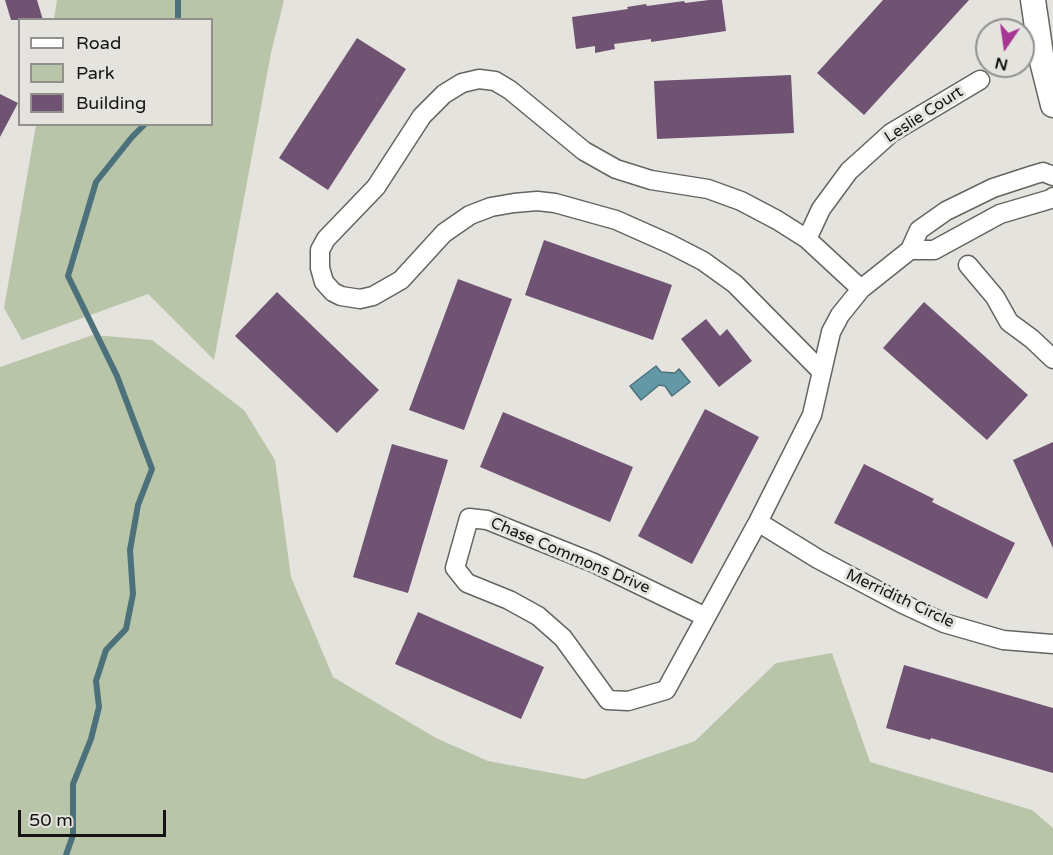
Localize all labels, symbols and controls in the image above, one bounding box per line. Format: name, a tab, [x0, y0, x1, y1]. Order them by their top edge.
legend	[18, 18, 213, 126]
north arrow	[975, 18, 1035, 78]
text: Road	[76, 32, 121, 54]
text: N	[993, 52, 1010, 75]
text: Park	[76, 62, 114, 84]
street label: Leslie Court	[881, 83, 967, 147]
text: Building	[76, 92, 146, 114]
street label: Chase Commons Drive	[487, 514, 653, 598]
street label: Merridith Circle	[843, 566, 957, 632]
scale bar	[21, 798, 170, 836]
text: 50 m	[29, 809, 73, 831]

